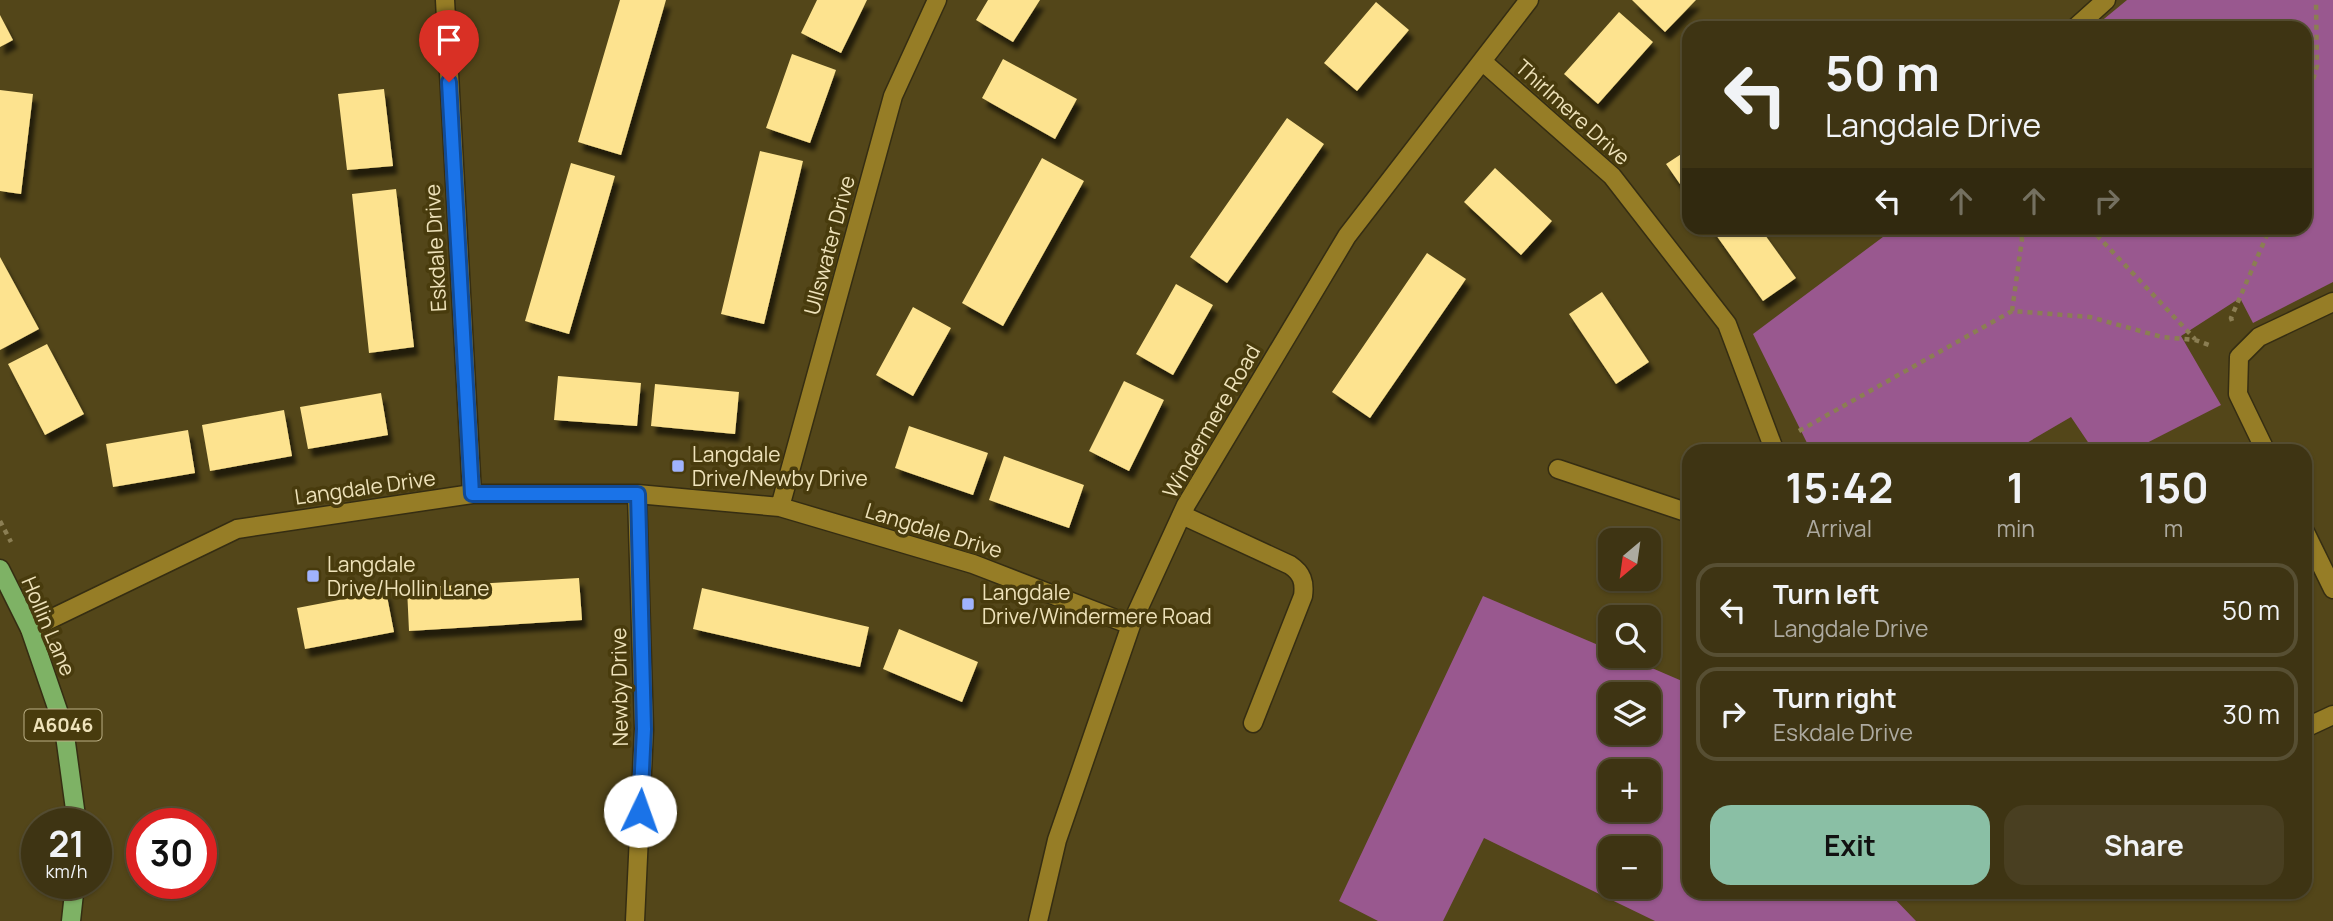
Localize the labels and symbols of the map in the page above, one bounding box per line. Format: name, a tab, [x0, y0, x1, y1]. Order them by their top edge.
pin	[419, 10, 479, 82]
street label: Thirlmere Drive	[1510, 53, 1636, 171]
street label: Ullswater Drive	[797, 172, 861, 318]
street label: Eskdale Drive	[418, 183, 452, 313]
street label: Windermere Road	[1156, 339, 1266, 503]
place label: Langdale Drive/Newby Drive	[692, 440, 868, 492]
marker: Langdale Drive/Newby Drive	[670, 458, 686, 474]
street label: Langdale Drive	[293, 463, 437, 511]
street label: Langdale Drive	[862, 496, 1006, 564]
north arrow	[1598, 528, 1661, 592]
place label: Langdale Drive/Hollin Lane	[327, 550, 489, 602]
marker: Langdale Drive/Hollin Lane	[305, 568, 321, 584]
street label: Hollin Lane	[16, 572, 82, 680]
place label: Langdale Drive/Windermere Road	[982, 578, 1212, 630]
marker: Langdale Drive/Windermere Road	[960, 596, 976, 612]
street label: Newby Drive	[604, 627, 634, 747]
road number: A6046	[24, 710, 102, 740]
position arrow	[603, 774, 677, 848]
speed limit sign: 30	[126, 808, 217, 899]

